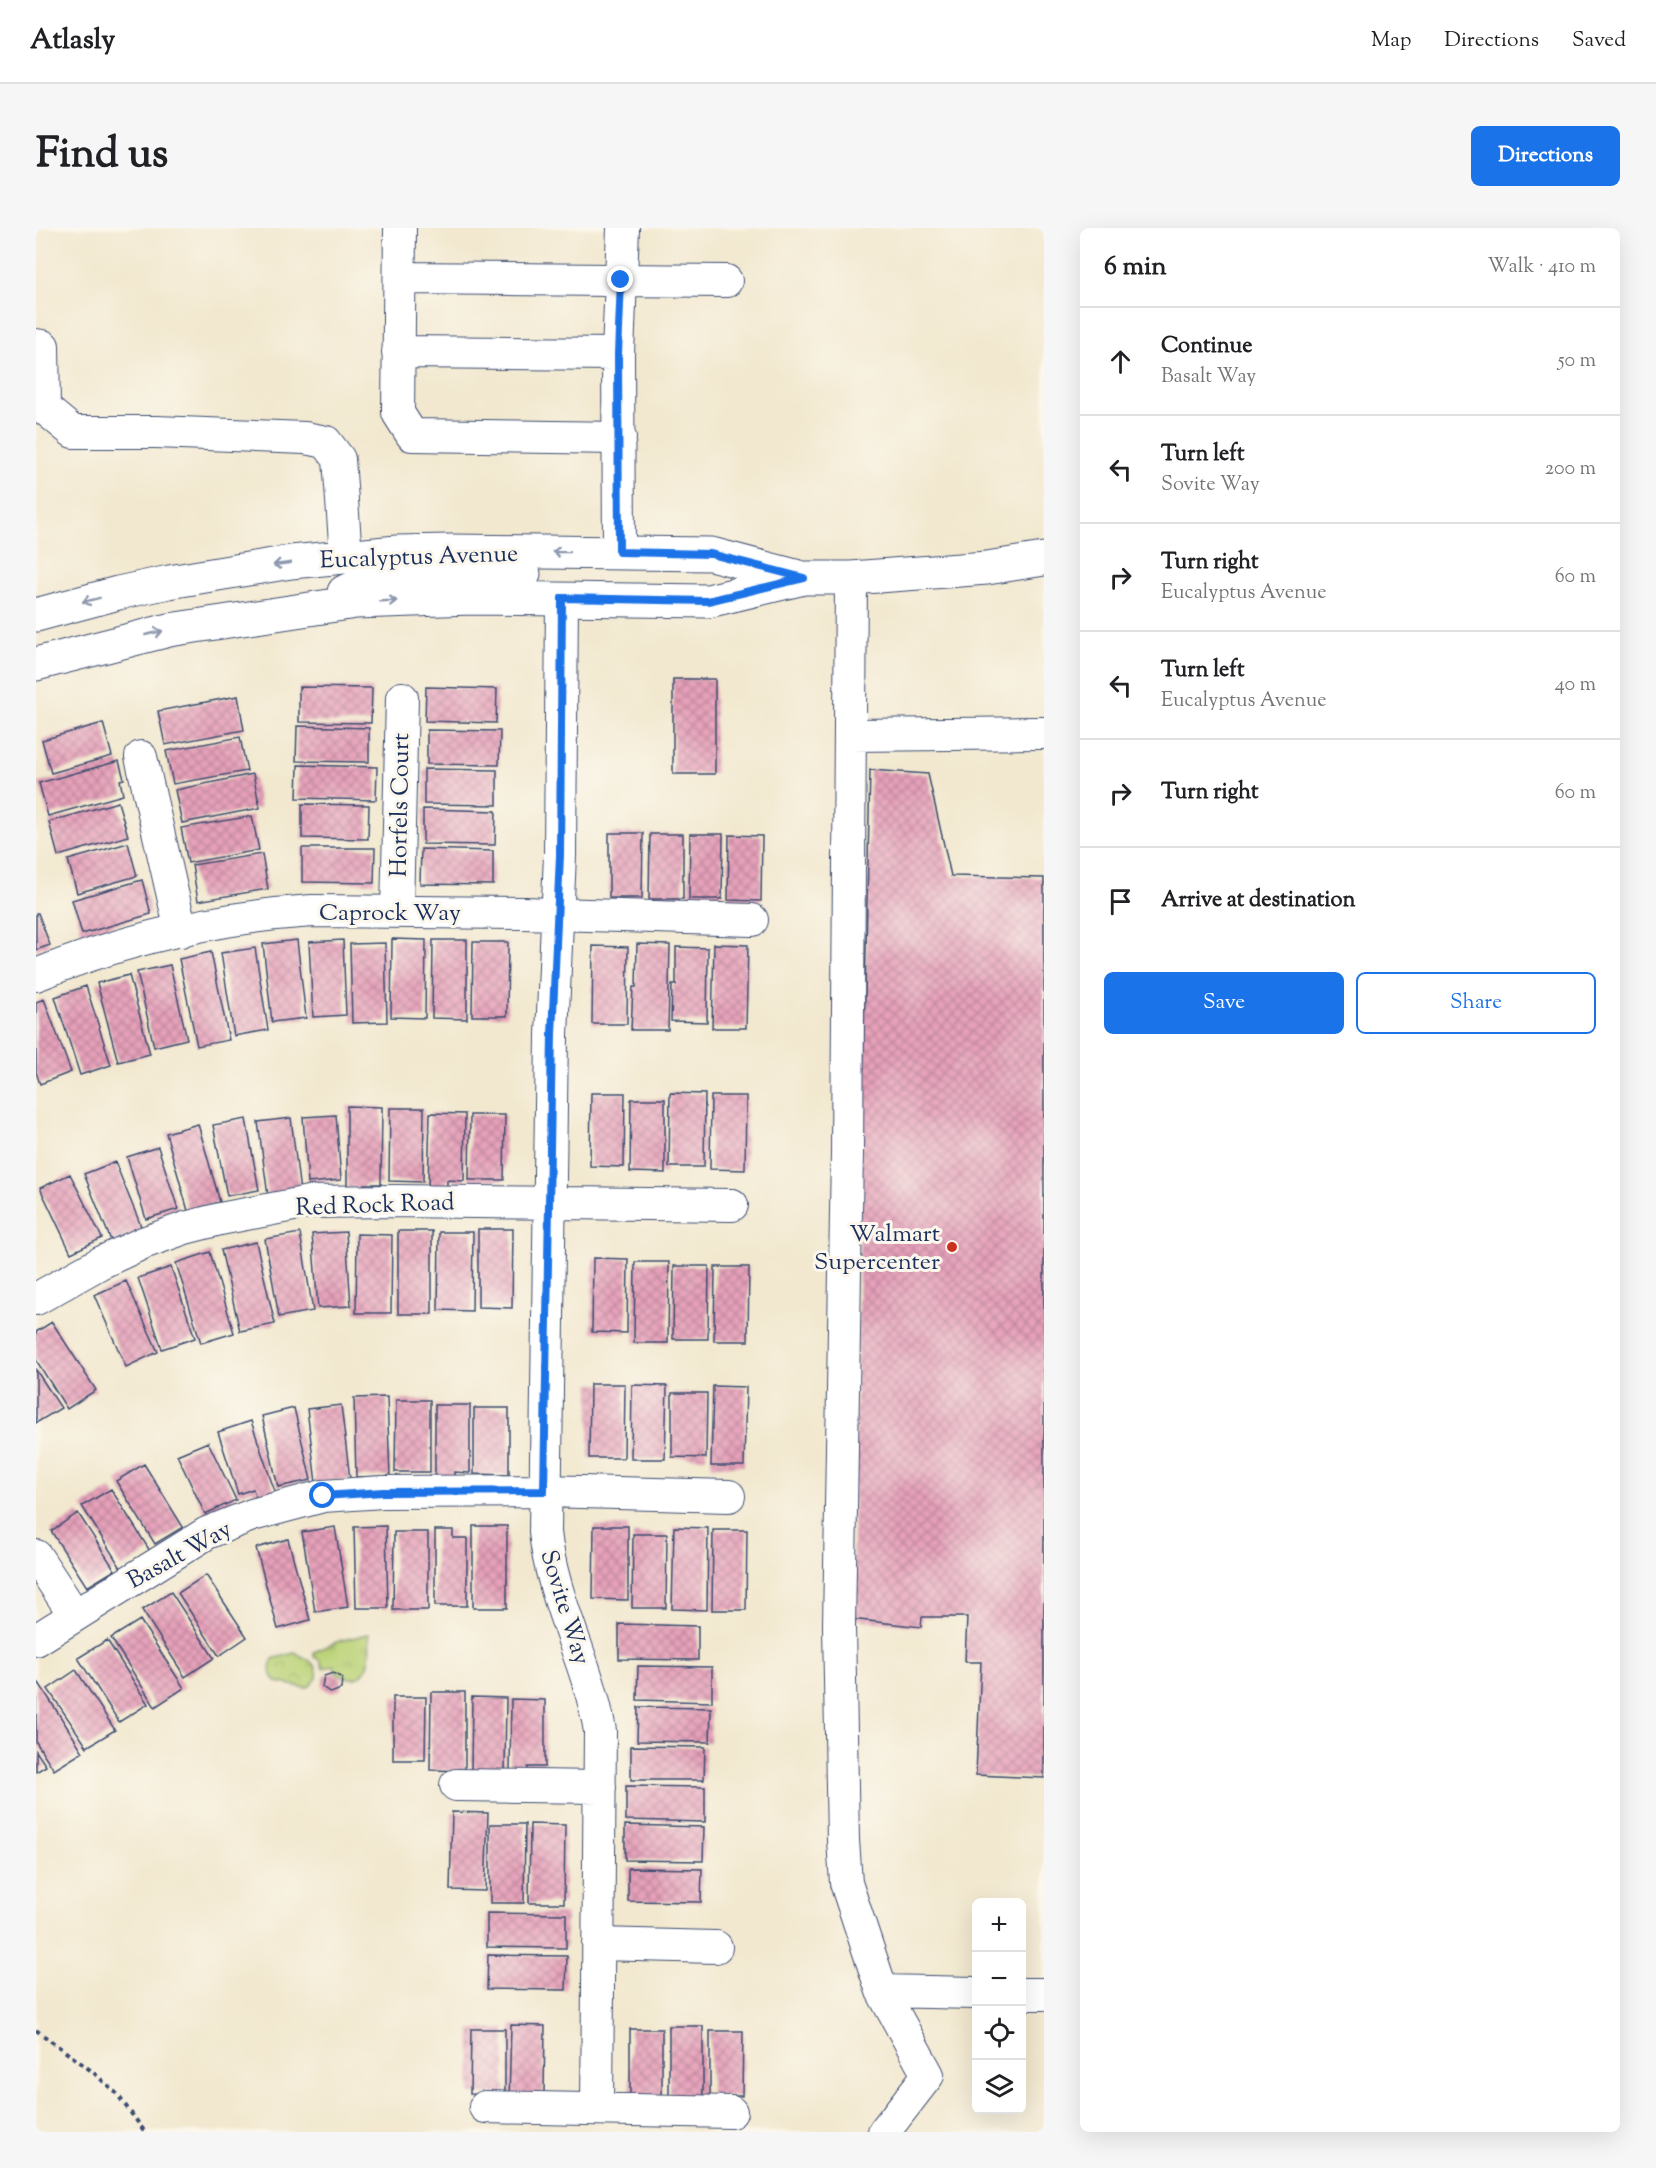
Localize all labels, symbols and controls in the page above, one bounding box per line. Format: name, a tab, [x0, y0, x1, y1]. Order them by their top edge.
text: Atlasly	[30, 21, 115, 61]
text: Map	[1371, 26, 1411, 56]
text: Directions	[1444, 26, 1539, 56]
text: Saved	[1572, 26, 1626, 56]
text: Find us	[36, 126, 168, 186]
button: Directions	[1471, 126, 1620, 186]
text: 6 min	[1104, 249, 1167, 286]
text: Walk · 410 m	[1487, 253, 1596, 282]
route end	[607, 266, 633, 292]
text: Continue	[1161, 331, 1252, 363]
icon: ahead	[1104, 345, 1137, 378]
text: 50 m	[1558, 347, 1596, 376]
text: Basalt Way	[1161, 363, 1256, 392]
text: Turn left	[1161, 439, 1244, 471]
icon: left	[1104, 453, 1137, 486]
text: 200 m	[1545, 455, 1596, 484]
text: Sovite Way	[1161, 471, 1260, 500]
street label: Eucalyptus Avenue	[319, 538, 519, 578]
one-way arrow	[551, 546, 571, 558]
text: Turn right	[1161, 547, 1258, 579]
one-way arrow	[273, 558, 293, 569]
icon: right	[1104, 561, 1137, 594]
text: 60 m	[1555, 563, 1596, 592]
text: Eucalyptus Avenue	[1161, 579, 1327, 608]
one-way arrow	[82, 594, 101, 606]
one-way arrow	[378, 595, 398, 607]
one-way arrow	[144, 627, 163, 639]
text: Turn left	[1161, 655, 1244, 687]
icon: left	[1104, 669, 1137, 702]
text: 40 m	[1555, 671, 1596, 700]
text: Eucalyptus Avenue	[1161, 687, 1327, 716]
street label: Horfels Court	[383, 733, 419, 877]
icon: right	[1104, 777, 1137, 810]
text: Turn right	[1161, 777, 1258, 809]
text: 60 m	[1555, 779, 1596, 808]
icon: arrive	[1104, 885, 1137, 918]
text: Arrive at destination	[1161, 885, 1356, 917]
street label: Caprock Way	[319, 897, 461, 931]
button: Save	[1104, 972, 1344, 1034]
button: Share	[1356, 972, 1596, 1034]
street label: Red Rock Road	[295, 1186, 456, 1226]
place label: Walmart Supercenter	[814, 1218, 940, 1280]
marker: Walmart Supercenter	[945, 1240, 959, 1254]
route start	[309, 1482, 335, 1508]
street label: Basalt Way	[122, 1513, 238, 1598]
street label: Sovite Way	[531, 1546, 598, 1669]
map controls	[972, 1898, 1026, 2114]
button: +	[972, 1898, 1026, 1952]
button: −	[972, 1952, 1026, 2006]
button: locate	[972, 2006, 1026, 2060]
button: layers	[972, 2060, 1026, 2114]

